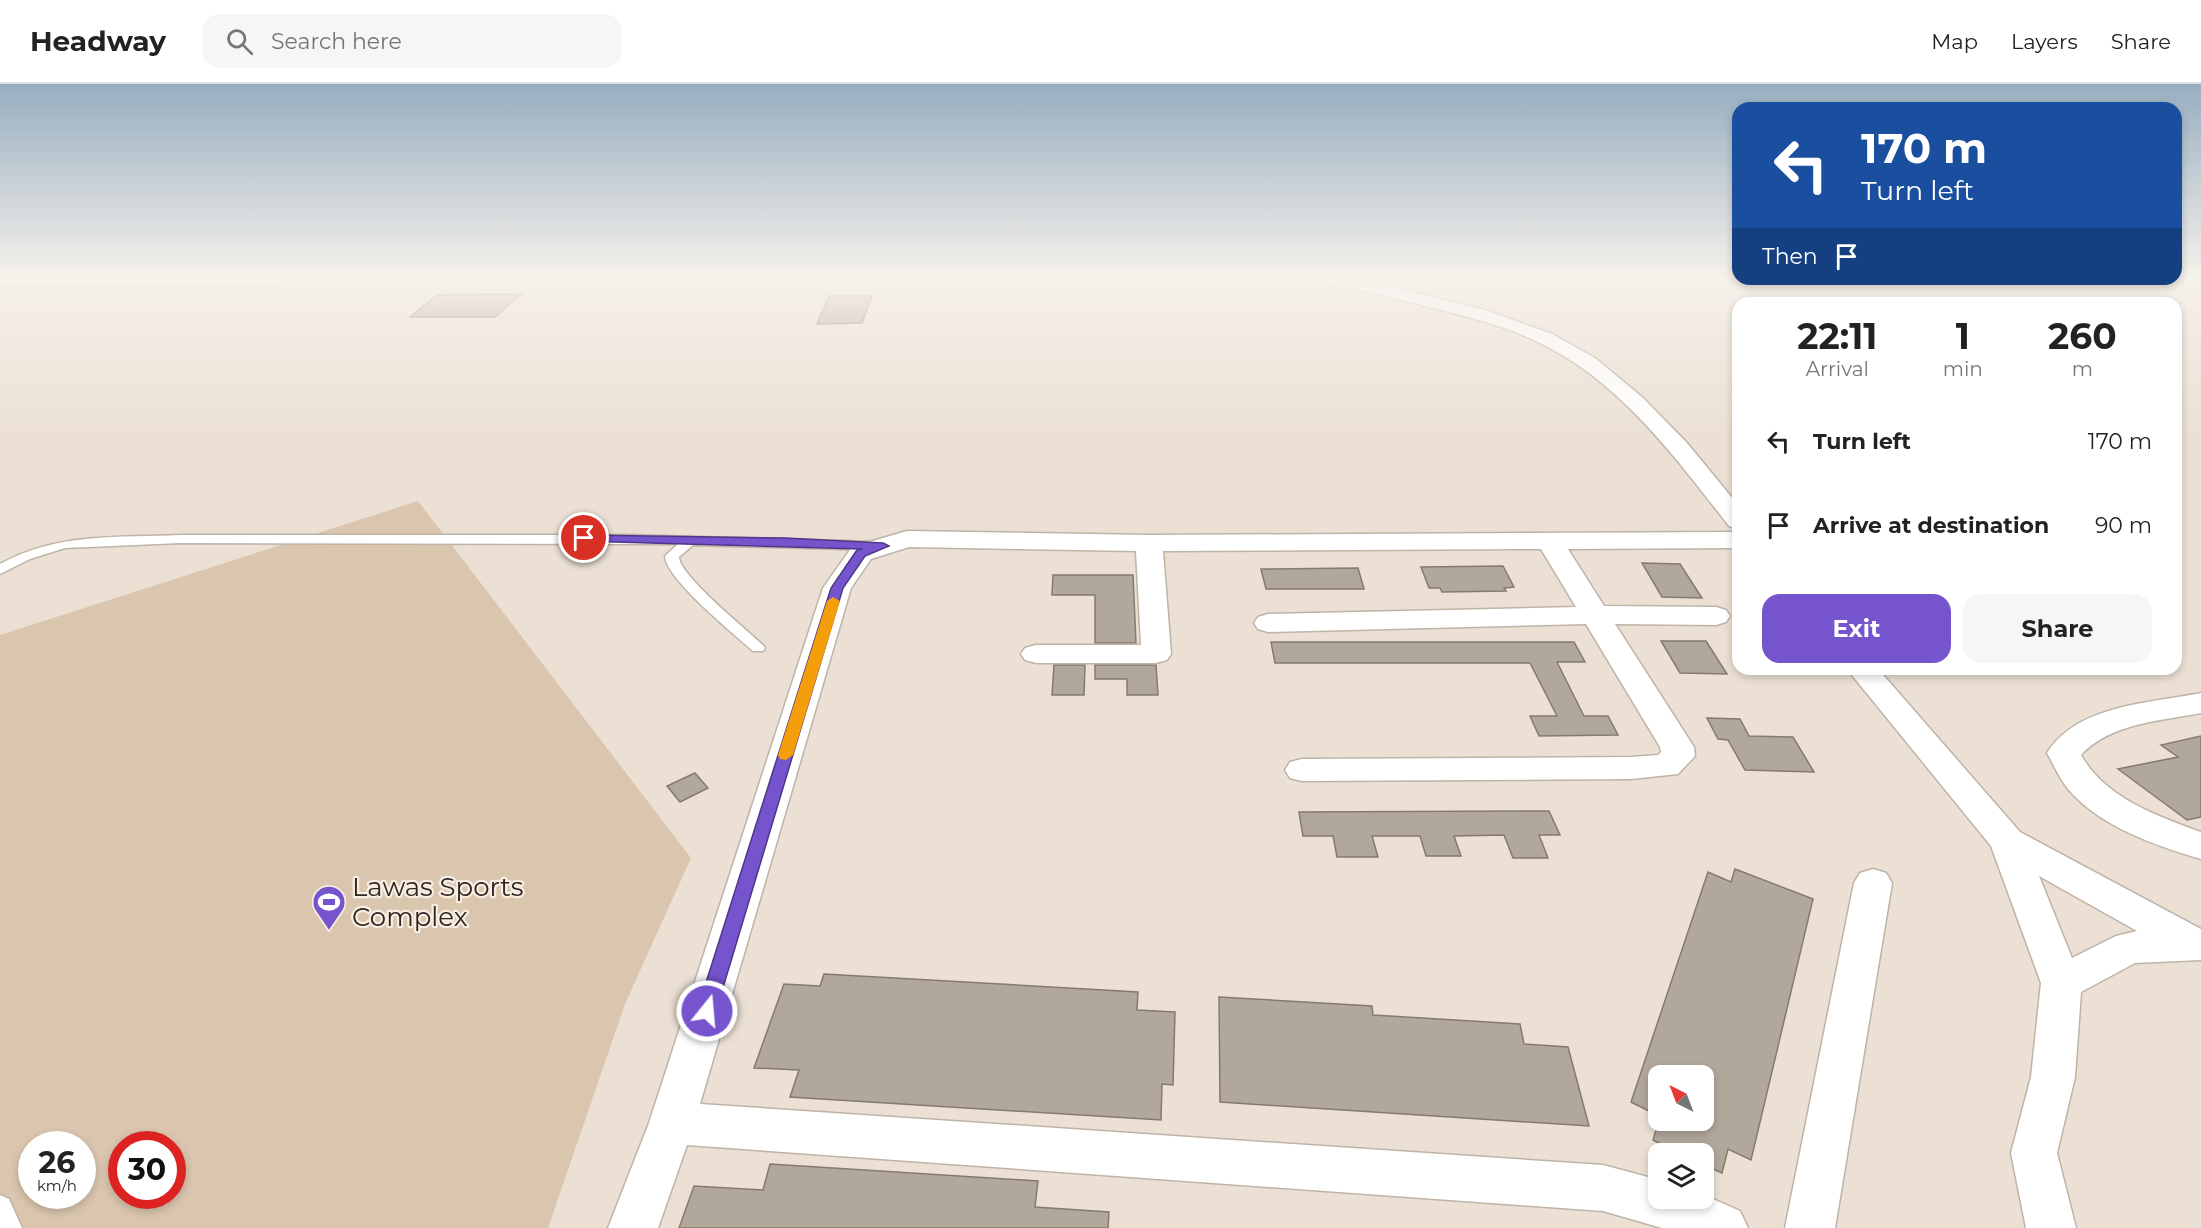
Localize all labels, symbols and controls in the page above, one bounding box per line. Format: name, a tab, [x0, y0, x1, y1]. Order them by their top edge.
search box	[202, 14, 622, 68]
text: Headway	[30, 24, 166, 58]
icon: search	[223, 25, 256, 58]
text: Search here	[271, 28, 402, 55]
text: Map	[1931, 29, 1978, 54]
text: Layers	[2011, 29, 2078, 54]
text: Share	[2111, 29, 2171, 54]
text: 170 m	[1861, 122, 1987, 174]
icon: left	[1762, 126, 1840, 204]
text: Turn left	[1861, 174, 1974, 207]
icon: arrive	[1830, 240, 1863, 273]
text: Then	[1762, 243, 1818, 270]
text: 22:11	[1797, 314, 1877, 358]
text: 1	[1956, 314, 1970, 358]
text: 260	[2048, 314, 2117, 358]
text: Arrival	[1806, 357, 1869, 381]
text: min	[1943, 357, 1983, 381]
text: m	[2072, 357, 2093, 381]
icon: left	[1762, 425, 1795, 458]
text: Turn left	[1813, 428, 1911, 455]
text: 170 m	[2088, 428, 2152, 455]
icon: arrive	[1762, 509, 1795, 542]
pin	[558, 512, 609, 563]
text: Arrive at destination	[1813, 512, 2049, 539]
text: 90 m	[2095, 512, 2152, 539]
icon: arrive	[567, 521, 600, 554]
button: Exit	[1762, 594, 1951, 663]
button: Share	[1963, 594, 2152, 663]
place label: Lawas Sports Complex	[352, 871, 524, 933]
sports icon: Lawas Sports Complex	[311, 884, 347, 931]
position arrow	[675, 979, 739, 1043]
north arrow	[1648, 1065, 1714, 1131]
map controls	[1648, 1065, 1714, 1209]
speed limit sign: 30	[108, 1131, 186, 1209]
button: layers	[1648, 1143, 1714, 1209]
text: 26	[39, 1144, 75, 1181]
text: km/h	[37, 1176, 77, 1195]

